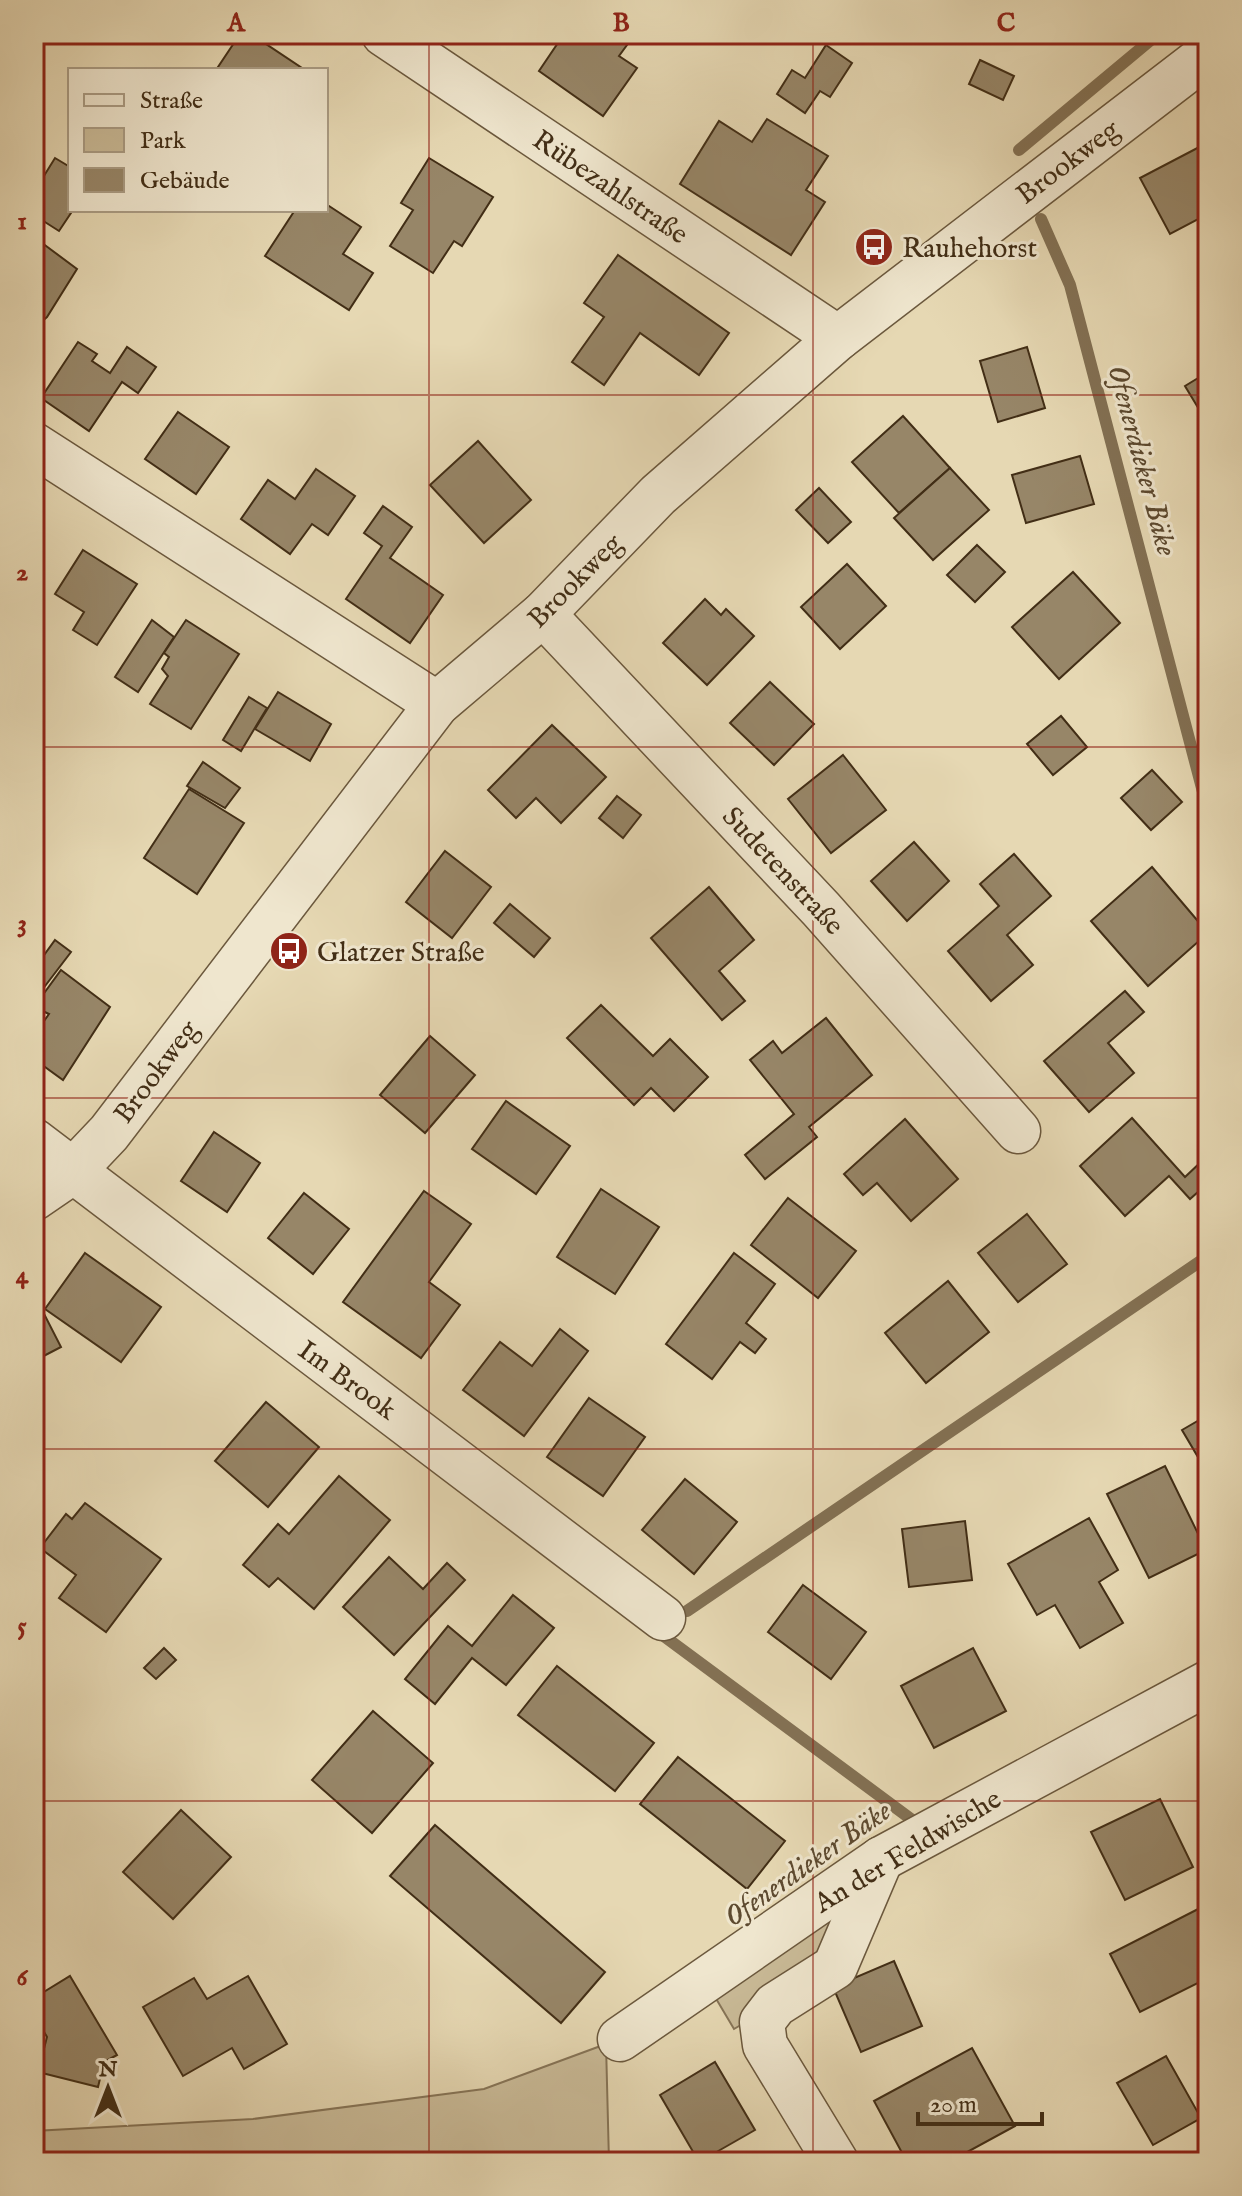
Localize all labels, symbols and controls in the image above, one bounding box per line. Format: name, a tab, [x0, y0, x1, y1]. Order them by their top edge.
text: A	[226, 7, 246, 40]
text: B	[612, 7, 630, 40]
text: C	[997, 7, 1016, 40]
legend	[68, 68, 328, 212]
text: Straße	[140, 86, 203, 117]
street label: Brookweg	[1010, 112, 1128, 213]
street label: Rübezahlstraße	[525, 123, 694, 253]
text: Park	[140, 126, 186, 157]
text: Gebäude	[140, 166, 230, 197]
text: 1	[17, 205, 27, 238]
bus stop icon: Rauhehorst	[853, 226, 895, 268]
place label: Rauhehorst	[902, 232, 1037, 267]
water label: Ofenerdieker Bäke	[1097, 361, 1185, 560]
street label: Brookweg	[521, 526, 631, 637]
text: 2	[16, 556, 28, 589]
street label: Sudetenstraße	[714, 800, 851, 943]
text: 3	[17, 907, 27, 940]
bus stop icon: Glatzer Straße	[268, 930, 310, 972]
place label: Glatzer Straße	[317, 936, 485, 971]
street label: Brookweg	[107, 1013, 208, 1131]
text: 4	[16, 1259, 30, 1292]
street label: Im Brook	[290, 1333, 404, 1429]
text: 5	[17, 1610, 27, 1643]
street label: An der Feldwische	[807, 1782, 1008, 1922]
water label: Ofenerdieker Bäke	[717, 1793, 899, 1936]
text: 6	[17, 1961, 29, 1994]
north arrow	[68, 2048, 148, 2128]
text: N	[97, 2056, 118, 2084]
scale bar	[918, 2076, 1042, 2126]
text: 20 m	[930, 2090, 977, 2121]

